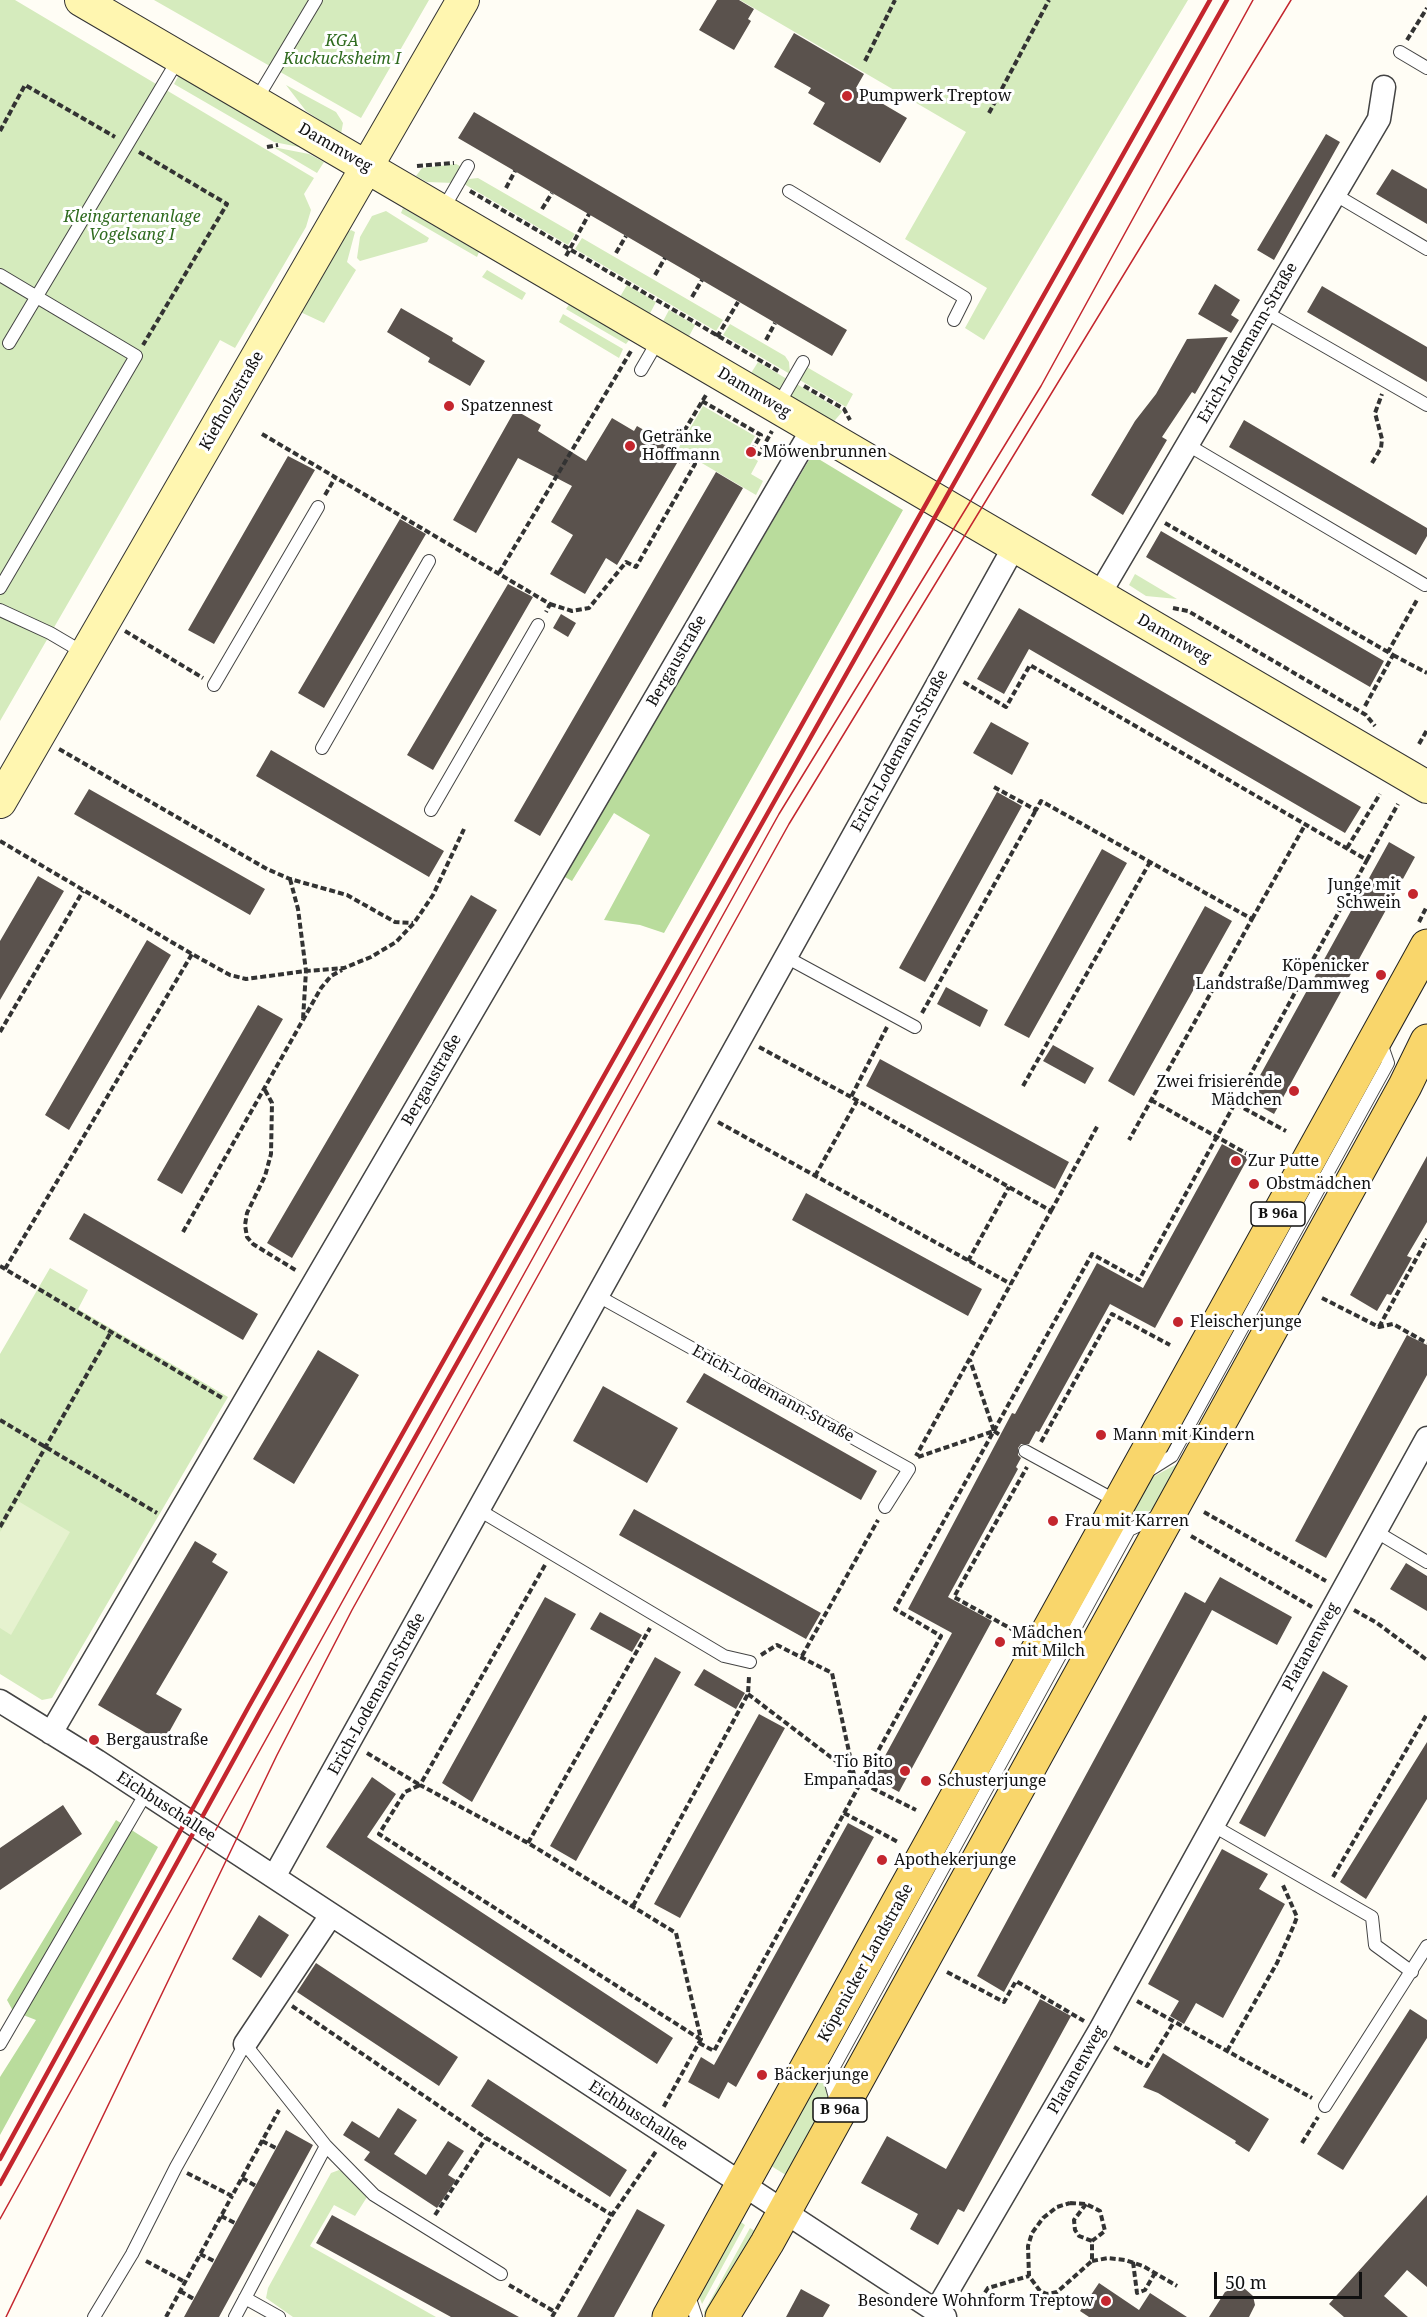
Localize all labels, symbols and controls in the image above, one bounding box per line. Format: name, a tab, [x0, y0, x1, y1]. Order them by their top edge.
park label: KGA Kuckucksheim I	[283, 31, 401, 69]
place label: Pumpwerk Treptow	[859, 86, 1012, 106]
marker: Pumpwerk Treptow	[840, 89, 854, 103]
street label: Dammweg	[295, 119, 375, 177]
park label: Kleingartenanlage Vogelsang I	[63, 207, 201, 245]
street label: Erich-Lodemann-Straße	[1194, 259, 1302, 427]
street label: Kiefholzstraße	[196, 348, 268, 454]
street label: Dammweg	[714, 364, 794, 422]
place label: Spatzennest	[461, 396, 553, 416]
marker: Spatzennest	[442, 399, 456, 413]
place label: Getränke Hoffmann	[642, 427, 720, 465]
marker: Getränke Hoffmann	[623, 439, 637, 453]
place label: Möwenbrunnen	[763, 442, 887, 462]
marker: Möwenbrunnen	[744, 445, 758, 459]
street label: Dammweg	[1134, 610, 1214, 668]
street label: Bergaustraße	[643, 612, 711, 710]
street label: Erich-Lodemann-Straße	[847, 667, 953, 835]
place label: Junge mit Schwein	[1328, 875, 1401, 913]
marker: Junge mit Schwein	[1406, 887, 1420, 901]
place label: Köpenicker Landstraße/Dammweg	[1195, 956, 1369, 994]
marker: Köpenicker Landstraße/Dammweg	[1374, 968, 1388, 982]
street label: Bergaustraße	[398, 1031, 466, 1129]
place label: Zwei frisierende Mädchen	[1157, 1072, 1282, 1110]
marker: Zwei frisierende Mädchen	[1287, 1084, 1301, 1098]
place label: Zur Putte	[1248, 1151, 1319, 1171]
marker: Zur Putte	[1229, 1154, 1243, 1168]
place label: Obstmädchen	[1266, 1174, 1371, 1194]
marker: Obstmädchen	[1247, 1177, 1261, 1191]
road number: B 96a	[1251, 1202, 1305, 1226]
place label: Fleischerjunge	[1190, 1312, 1302, 1332]
marker: Fleischerjunge	[1171, 1315, 1185, 1329]
street label: Erich-Lodemann-Straße	[689, 1341, 857, 1447]
place label: Mann mit Kindern	[1113, 1425, 1255, 1445]
marker: Mann mit Kindern	[1094, 1428, 1108, 1442]
place label: Frau mit Karren	[1065, 1511, 1189, 1531]
marker: Frau mit Karren	[1046, 1514, 1060, 1528]
street label: Platanenweg	[1279, 1599, 1343, 1695]
street label: Erich-Lodemann-Straße	[324, 1610, 430, 1778]
place label: Mädchen mit Milch	[1012, 1623, 1085, 1661]
marker: Mädchen mit Milch	[993, 1635, 1007, 1649]
place label: Bergaustraße	[106, 1730, 208, 1750]
marker: Bergaustraße	[87, 1733, 101, 1747]
place label: Tio Bito Empanadas	[804, 1752, 893, 1790]
marker: Tio Bito Empanadas	[898, 1764, 912, 1778]
street label: Eichbuschallee	[113, 1768, 219, 1846]
place label: Schusterjunge	[938, 1771, 1046, 1791]
marker: Schusterjunge	[919, 1774, 933, 1788]
place label: Apothekerjunge	[894, 1850, 1016, 1870]
marker: Apothekerjunge	[875, 1853, 889, 1867]
street label: Köpenicker Landstraße	[814, 1880, 918, 2046]
street label: Platanenweg	[1044, 2023, 1110, 2117]
place label: Bäckerjunge	[774, 2065, 869, 2085]
marker: Bäckerjunge	[755, 2068, 769, 2082]
street label: Eichbuschallee	[585, 2077, 691, 2155]
road number: B 96a	[813, 2098, 867, 2122]
scale bar	[1217, 2260, 1366, 2298]
text: 50 m	[1225, 2270, 1267, 2294]
place label: Besondere Wohnform Treptow	[858, 2291, 1094, 2311]
marker: Besondere Wohnform Treptow	[1099, 2294, 1113, 2308]

